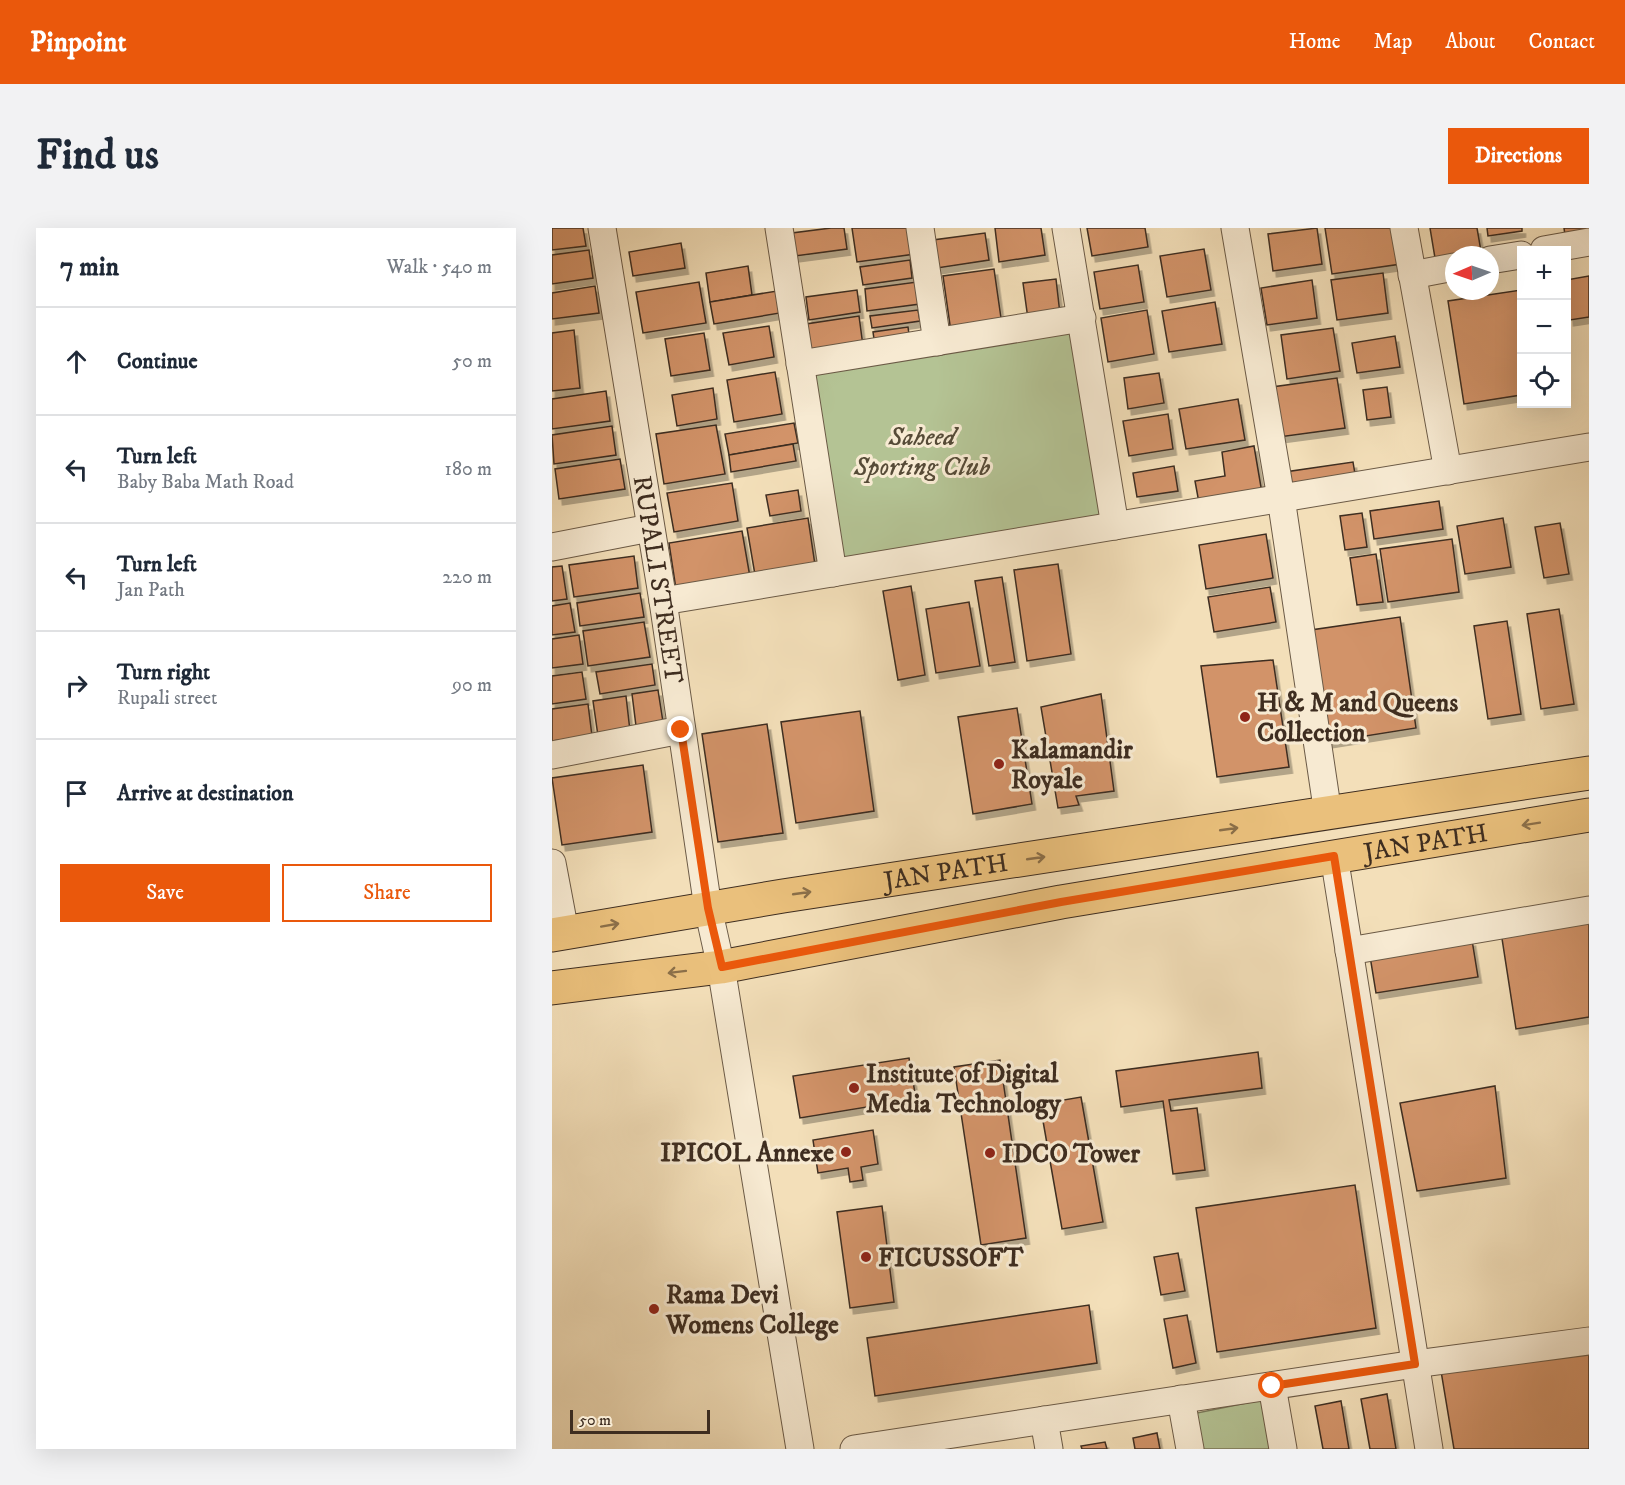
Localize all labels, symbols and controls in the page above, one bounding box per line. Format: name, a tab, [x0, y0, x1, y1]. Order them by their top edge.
text: Pinpoint	[30, 25, 126, 60]
text: Home	[1289, 29, 1341, 55]
text: Map	[1374, 29, 1412, 55]
text: About	[1445, 29, 1496, 55]
text: Contact	[1529, 29, 1595, 55]
button: Directions	[1448, 128, 1589, 184]
text: Find us	[36, 130, 159, 182]
north arrow	[1445, 246, 1499, 300]
map controls	[1517, 246, 1571, 408]
button: +	[1517, 246, 1571, 300]
text: 7 min	[60, 251, 119, 284]
text: Walk · 540 m	[387, 255, 492, 280]
button: −	[1517, 300, 1571, 354]
icon: ahead	[60, 345, 93, 378]
text: Continue	[117, 348, 198, 375]
text: 50 m	[452, 349, 492, 374]
button: locate	[1517, 354, 1571, 408]
park label: Saheed Sporting Club	[853, 421, 990, 484]
text: Turn left	[117, 443, 197, 470]
icon: left	[60, 453, 93, 486]
text: 180 m	[445, 457, 492, 482]
text: Baby Baba Math Road	[117, 470, 294, 495]
street label: RUPALI STREET	[625, 473, 690, 686]
text: Turn left	[117, 551, 197, 578]
icon: left	[60, 561, 93, 594]
text: 220 m	[442, 565, 492, 590]
text: Jan Path	[117, 578, 185, 603]
text: Turn right	[117, 659, 210, 686]
icon: right	[60, 669, 93, 702]
text: 90 m	[452, 673, 492, 698]
text: Rupali street	[117, 686, 217, 711]
place label: H & M and Queens Collection	[1257, 687, 1458, 750]
marker: H & M and Queens Collection	[1238, 710, 1252, 724]
route end	[667, 716, 693, 742]
place label: Kalamandir Royale	[1011, 734, 1133, 797]
marker: Kalamandir Royale	[992, 757, 1006, 771]
icon: arrive	[60, 777, 93, 810]
text: Arrive at destination	[117, 780, 294, 807]
street label: JAN PATH	[1359, 817, 1490, 870]
one-way arrow	[1522, 819, 1542, 830]
one-way arrow	[1219, 824, 1239, 835]
street label: JAN PATH	[880, 847, 1011, 899]
one-way arrow	[1026, 852, 1046, 863]
button: Save	[60, 864, 270, 922]
button: Share	[282, 864, 492, 922]
one-way arrow	[792, 887, 811, 898]
one-way arrow	[599, 919, 619, 930]
one-way arrow	[668, 967, 688, 978]
place label: Institute of Digital Media Technology	[866, 1058, 1061, 1121]
marker: Institute of Digital Media Technology	[847, 1081, 861, 1095]
place label: IPICOL Annexe	[660, 1137, 834, 1170]
place label: IDCO Tower	[1002, 1138, 1140, 1171]
marker: IPICOL Annexe	[839, 1145, 853, 1159]
marker: IDCO Tower	[983, 1146, 997, 1160]
place label: FICUSSOFT	[878, 1242, 1024, 1275]
marker: FICUSSOFT	[859, 1250, 873, 1264]
place label: Rama Devi Womens College	[665, 1279, 839, 1342]
marker: Rama Devi Womens College	[647, 1302, 661, 1316]
route start	[1258, 1372, 1284, 1398]
scale bar	[570, 1407, 710, 1434]
text: 50 m	[579, 1410, 611, 1430]

